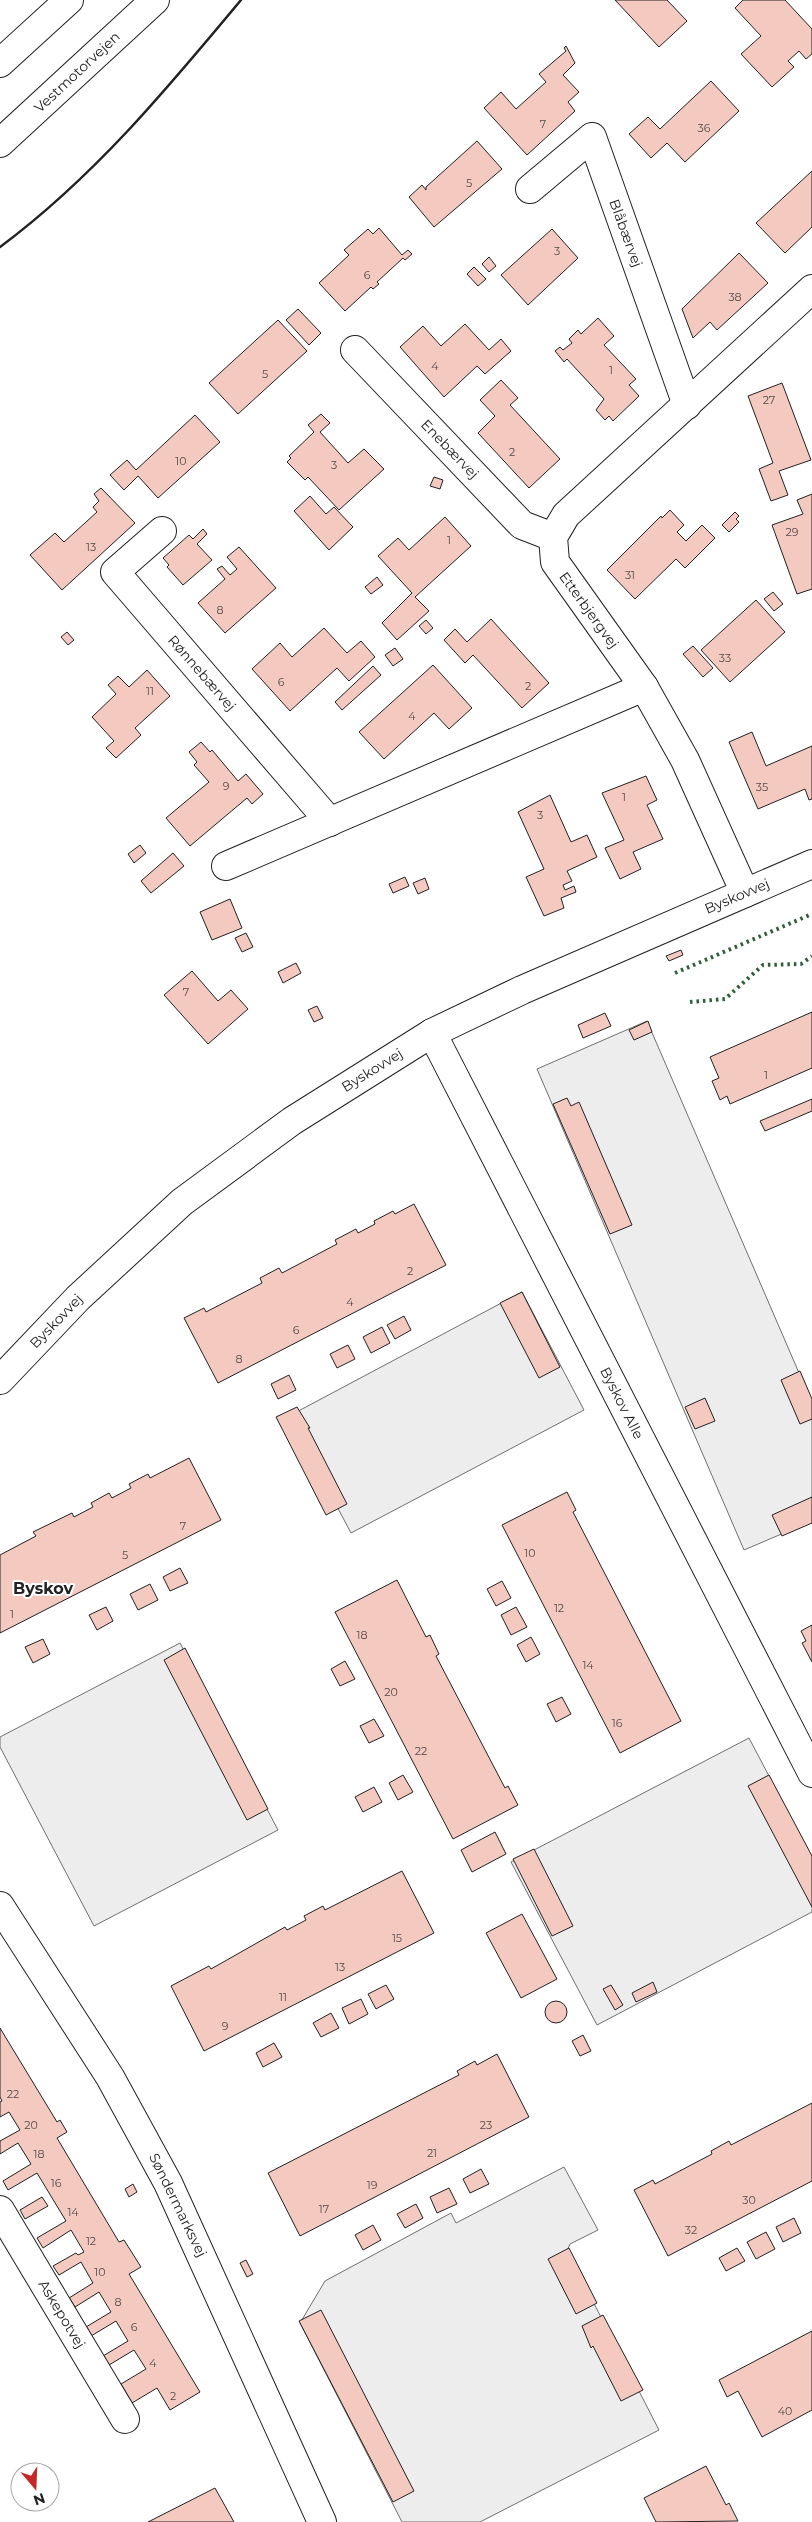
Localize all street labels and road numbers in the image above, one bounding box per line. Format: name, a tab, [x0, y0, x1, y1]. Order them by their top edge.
street label: Vestmotorvejen	[30, 28, 124, 116]
street label: Blåbærvej	[605, 196, 647, 270]
street label: Enebærvej	[417, 415, 483, 483]
street label: Etterbjergvej	[555, 568, 623, 652]
street label: Rønnebærvej	[164, 631, 240, 715]
street label: Byskovvej	[702, 874, 772, 918]
street label: Byskovvej	[338, 1044, 406, 1096]
street label: Byskovvej	[26, 1290, 86, 1352]
street label: Byskov Alle	[596, 1364, 648, 1442]
street label: Søndermarksvej	[145, 2150, 211, 2260]
street label: Askepotvej	[35, 2276, 89, 2352]

